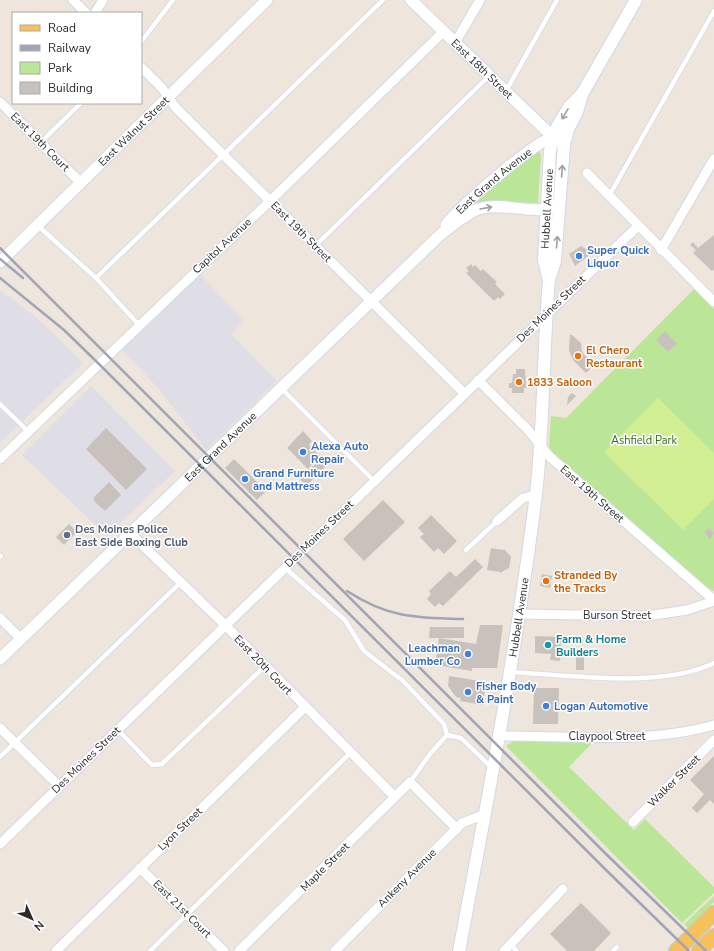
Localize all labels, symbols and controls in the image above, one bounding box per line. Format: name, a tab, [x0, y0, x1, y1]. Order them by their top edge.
legend	[12, 12, 142, 104]
text: Road	[48, 20, 76, 36]
street label: East 18th Street	[448, 35, 516, 102]
text: Railway	[48, 40, 92, 56]
text: Park	[48, 60, 73, 76]
text: Building	[48, 80, 93, 96]
street label: East Walnut Street	[95, 93, 172, 169]
one-way arrow	[561, 108, 569, 120]
street label: East 19th Court	[7, 109, 73, 175]
street label: East Grand Avenue	[452, 144, 535, 217]
one-way arrow	[559, 165, 566, 178]
street label: Hubbell Avenue	[537, 168, 557, 249]
street label: East 19th Street	[267, 198, 335, 266]
one-way arrow	[479, 204, 492, 212]
street label: Capitol Avenue	[189, 215, 255, 277]
one-way arrow	[553, 236, 560, 249]
place label: Super Quick Liquor	[587, 243, 650, 271]
marker: Super Quick Liquor	[574, 251, 584, 261]
street label: Des Moines Street	[513, 272, 589, 346]
place label: El Chero Restaurant	[586, 343, 643, 371]
marker: El Chero Restaurant	[573, 351, 583, 361]
place label: 1833 Saloon	[527, 375, 592, 390]
marker: 1833 Saloon	[514, 377, 524, 387]
street label: East Grand Avenue	[181, 408, 260, 485]
park label: Ashfield Park	[611, 433, 677, 448]
place label: Alexa Auto Repair	[311, 439, 369, 467]
marker: Alexa Auto Repair	[298, 447, 308, 457]
street label: East 19th Street	[557, 462, 627, 526]
place label: Grand Furniture and Mattress	[253, 466, 334, 494]
marker: Grand Furniture and Mattress	[240, 474, 250, 484]
street label: Des Moines Street	[281, 497, 357, 571]
place label: Des Moines Police East Side Boxing Club	[75, 522, 188, 550]
marker: Des Moines Police East Side Boxing Club	[62, 530, 72, 540]
place label: Stranded By the Tracks	[554, 568, 618, 596]
street label: Hubbell Avenue	[505, 576, 532, 658]
marker: Stranded By the Tracks	[541, 576, 551, 586]
street label: Burson Street	[583, 608, 651, 623]
street label: East 20th Court	[231, 632, 295, 698]
place label: Farm & Home Builders	[556, 632, 626, 660]
marker: Farm & Home Builders	[543, 640, 553, 650]
place label: Leachman Lumber Co	[405, 641, 460, 669]
marker: Leachman Lumber Co	[463, 649, 473, 659]
place label: Fisher Body & Paint	[476, 679, 537, 707]
marker: Fisher Body & Paint	[463, 687, 473, 697]
place label: Logan Automotive	[554, 699, 648, 714]
marker: Logan Automotive	[541, 701, 551, 711]
street label: Des Moines Street	[48, 723, 124, 797]
street label: Claypool Street	[569, 729, 646, 744]
street label: Walker Street	[644, 751, 704, 811]
street label: Lyon Street	[155, 804, 206, 854]
street label: Maple Street	[297, 839, 353, 895]
street label: Ankeny Avenue	[374, 845, 440, 911]
street label: East 21st Court	[150, 877, 214, 941]
north arrow	[12, 899, 52, 939]
text: N	[31, 918, 47, 934]

